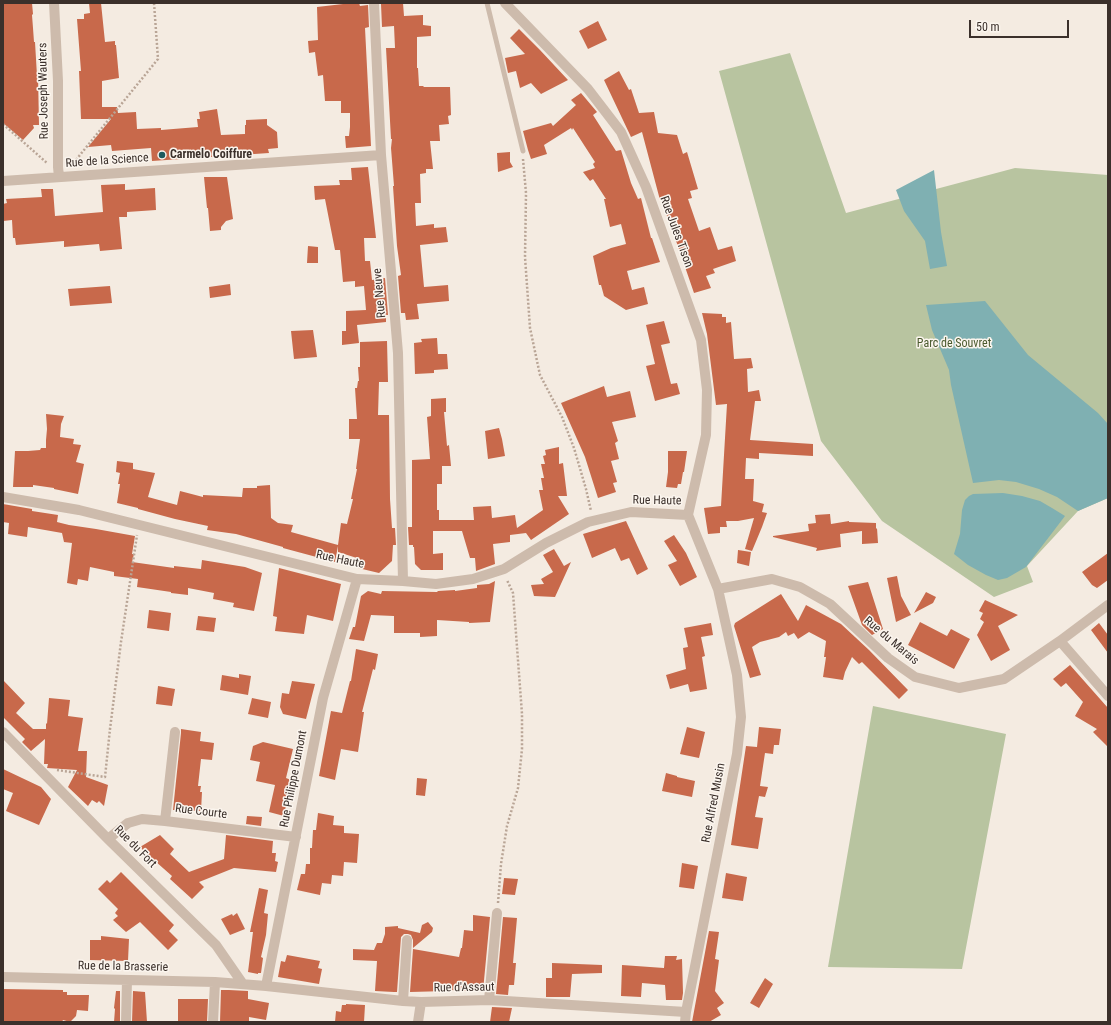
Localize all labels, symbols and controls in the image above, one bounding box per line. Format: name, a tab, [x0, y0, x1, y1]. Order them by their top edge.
scale bar	[971, 12, 1071, 38]
text: 50 m	[976, 20, 1000, 34]
street label: Rue Joseph Wauters	[36, 43, 52, 139]
place label: Carmelo Coiffure	[170, 148, 252, 162]
marker: Carmelo Coiffure	[157, 150, 167, 160]
street label: Rue de la Science	[65, 151, 149, 171]
street label: Rue Jules Tison	[656, 194, 696, 270]
street label: Rue Neuve	[371, 267, 389, 319]
park label: Parc de Souvret	[917, 337, 991, 351]
street label: Rue Haute	[633, 493, 681, 509]
street label: Rue Haute	[315, 548, 365, 572]
street label: Rue du Marais	[861, 614, 921, 668]
street label: Rue Philippe Dumont	[278, 729, 310, 829]
street label: Rue Alfred Musin	[699, 762, 729, 844]
street label: Rue Courte	[174, 802, 228, 822]
street label: Rue du Fort	[111, 823, 159, 871]
street label: Rue de la Brasserie	[78, 959, 168, 975]
street label: Rue d'Assaut	[433, 980, 495, 996]

